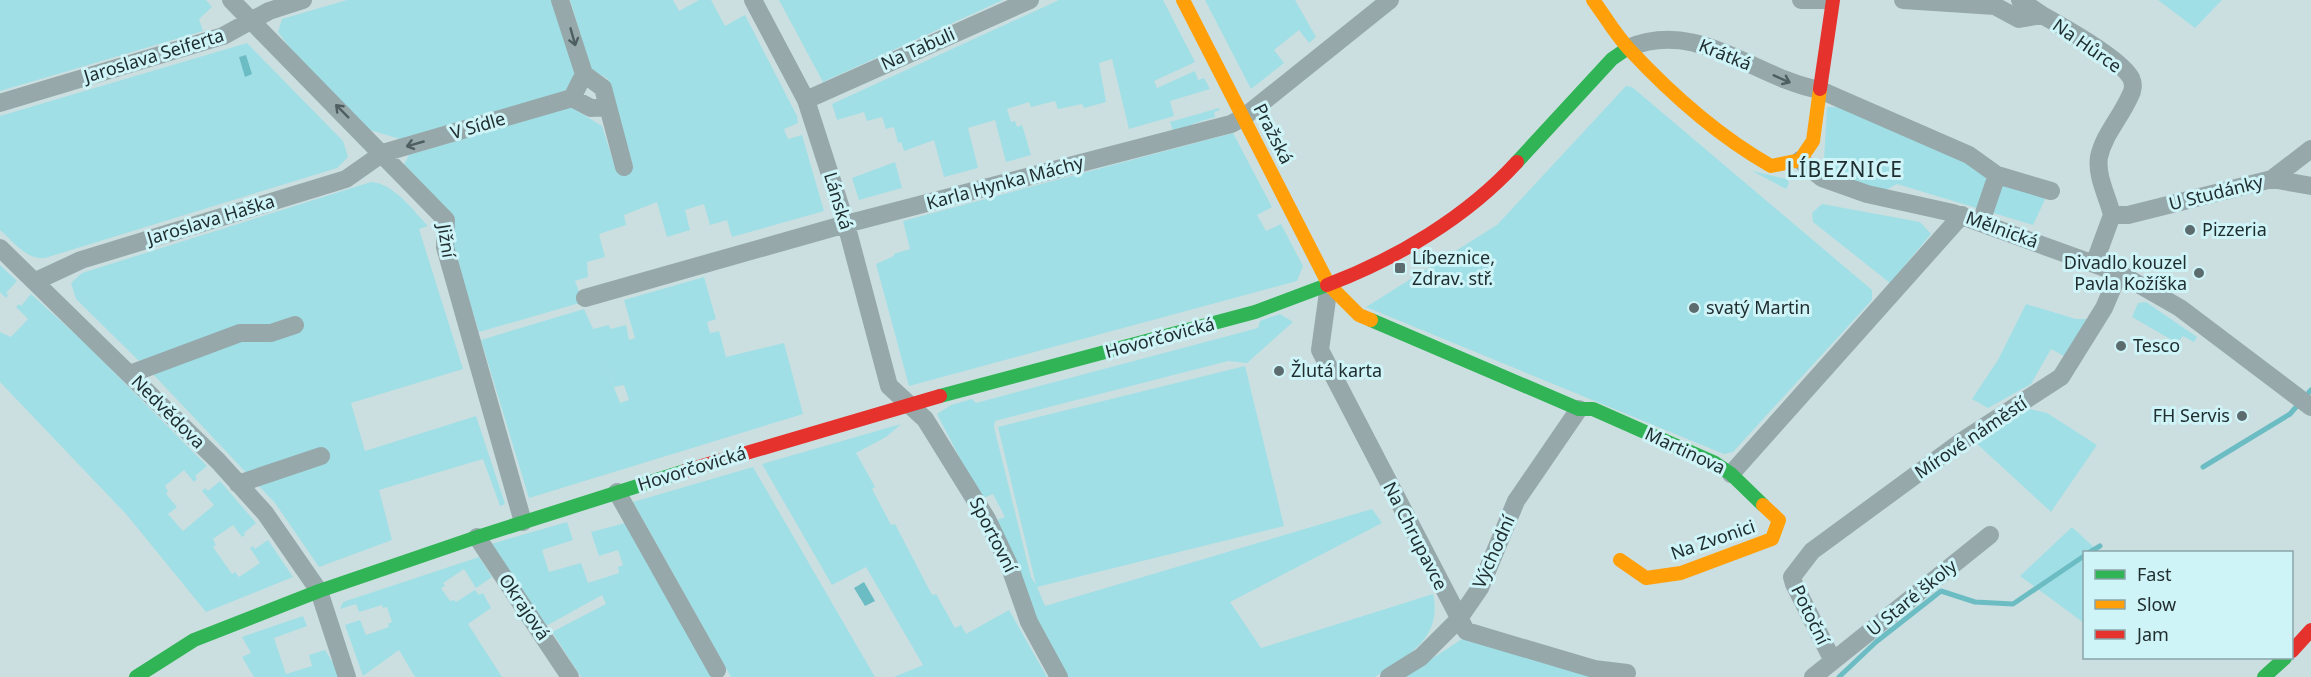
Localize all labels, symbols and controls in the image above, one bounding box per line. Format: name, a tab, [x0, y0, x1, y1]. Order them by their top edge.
street label: Na Hůrce	[2048, 13, 2127, 78]
street label: Na Tabuli	[877, 21, 958, 75]
street label: Jaroslava Seiferta	[79, 22, 227, 88]
one-way arrow	[568, 27, 579, 46]
street label: Krátká	[1696, 33, 1755, 75]
one-way arrow	[1773, 73, 1791, 85]
street label: Pražská	[1248, 99, 1299, 168]
one-way arrow	[335, 104, 349, 119]
street label: V Sídle	[448, 106, 508, 144]
one-way arrow	[406, 139, 425, 150]
street label: Karla Hynka Máchy	[924, 149, 1087, 215]
district label: LÍBEZNICE	[1787, 155, 1904, 183]
street label: Lánská	[819, 169, 859, 232]
street label: U Studánky	[2166, 169, 2266, 215]
street label: Jaroslava Haška	[142, 188, 277, 250]
street label: Mělnická	[1963, 205, 2042, 253]
place label: Pizzeria	[2202, 217, 2267, 241]
street label: Jižní	[432, 220, 462, 260]
marker: Pizzeria	[2183, 223, 2197, 237]
place label: Líbeznice, Zdrav. stř.	[1412, 245, 1495, 290]
place label: Divadlo kouzel Pavla Kožíška	[2064, 250, 2187, 295]
marker: Líbeznice, Zdrav. stř.	[1393, 261, 1407, 275]
marker: Divadlo kouzel Pavla Kožíška	[2192, 266, 2206, 280]
place label: svatý Martin	[1706, 295, 1810, 319]
marker: svatý Martin	[1687, 301, 1701, 315]
street label: Hovorčovická	[1102, 311, 1217, 363]
place label: Tesco	[2133, 333, 2180, 357]
marker: Tesco	[2114, 339, 2128, 353]
place label: Žlutá karta	[1291, 358, 1382, 382]
marker: Žlutá karta	[1272, 364, 1286, 378]
street label: Nedvědova	[127, 369, 211, 453]
street label: Mírové náměstí	[1910, 391, 2032, 484]
place label: FH Servis	[2153, 403, 2230, 427]
marker: FH Servis	[2235, 409, 2249, 423]
street label: Martinova	[1641, 421, 1729, 479]
street label: Hovorčovická	[635, 440, 749, 496]
street label: Na Chrupavce	[1378, 477, 1454, 594]
street label: Sportovní	[965, 493, 1023, 576]
street label: Východní	[1466, 511, 1520, 592]
street label: Na Zvonici	[1667, 513, 1758, 565]
legend	[2083, 551, 2293, 659]
street label: U Staré školy	[1861, 553, 1962, 641]
text: Fast	[2137, 562, 2172, 586]
street label: Okrajová	[494, 569, 556, 644]
street label: Potoční	[1786, 581, 1836, 649]
text: Slow	[2137, 592, 2176, 616]
text: Jam	[2135, 622, 2169, 646]

